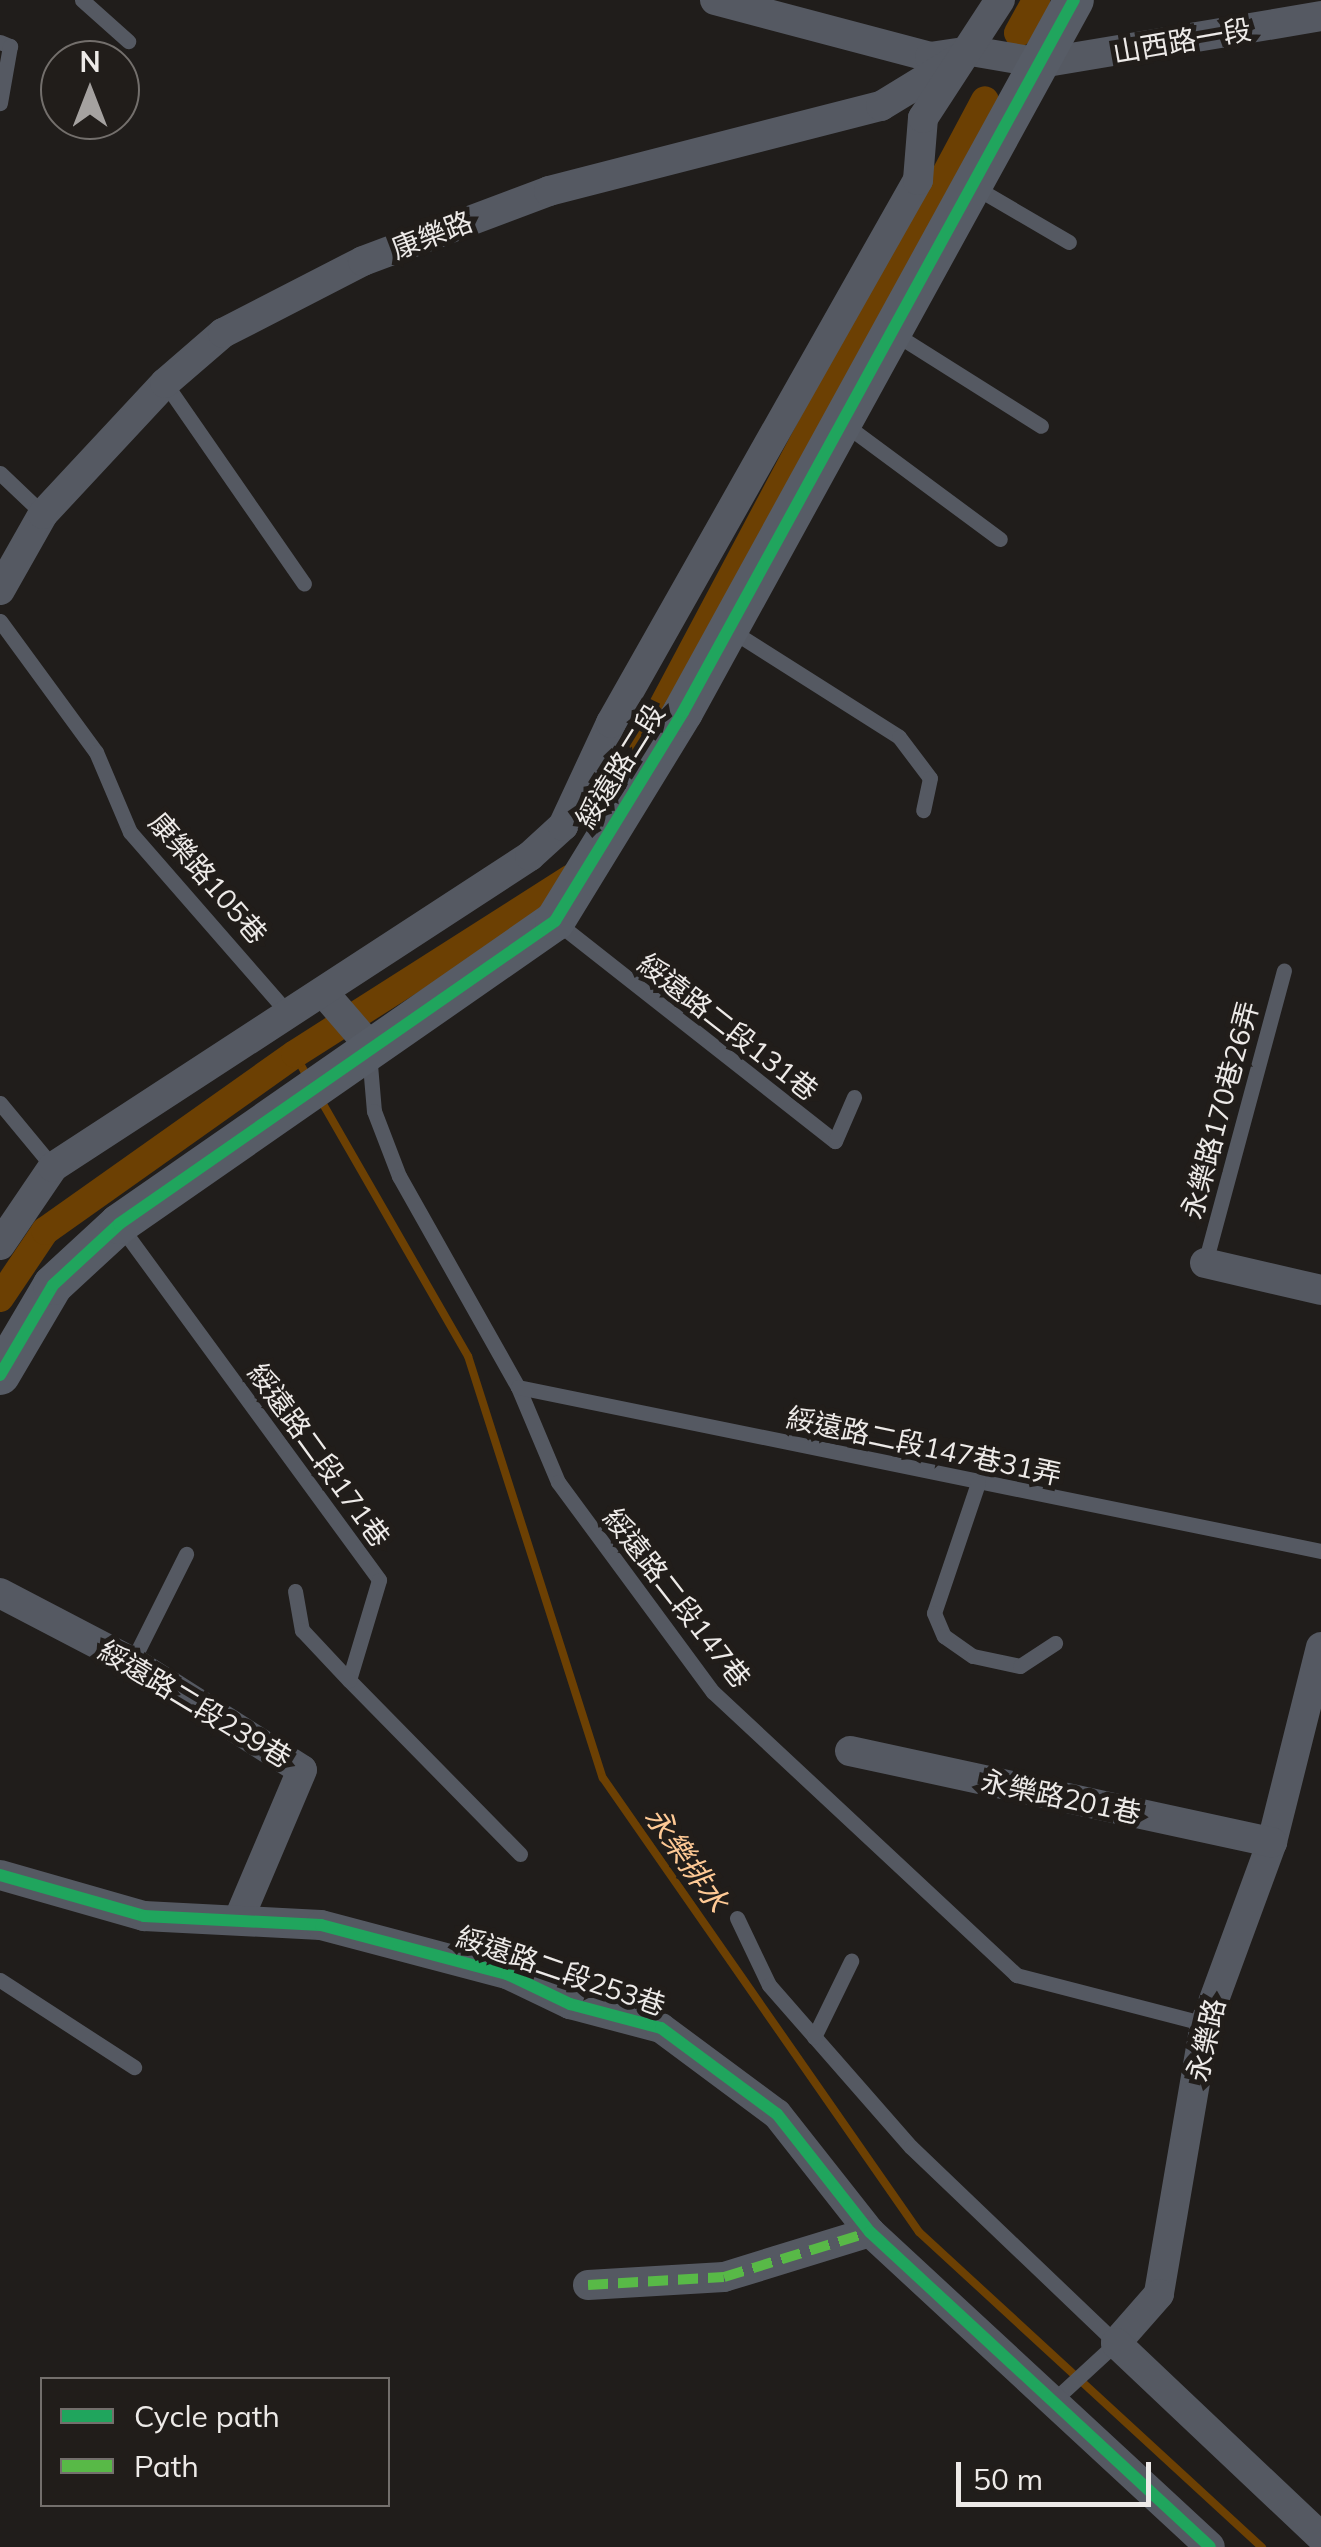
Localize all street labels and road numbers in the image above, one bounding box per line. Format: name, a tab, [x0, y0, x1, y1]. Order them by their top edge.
street label: 山西路一段	[1110, 12, 1254, 70]
street label: 康樂路	[387, 204, 477, 266]
street label: 綏遠路二段	[569, 698, 671, 834]
street label: 康樂路105巷	[142, 806, 274, 950]
street label: 綏遠路二段131巷	[632, 947, 824, 1107]
street label: 永樂路170巷26弄	[1175, 997, 1265, 1223]
street label: 綏遠路二段171巷	[241, 1357, 397, 1553]
street label: 綏遠路二段147巷31弄	[784, 1400, 1064, 1492]
street label: 綏遠路二段147巷	[597, 1502, 757, 1694]
street label: 綏遠路二段239巷	[93, 1633, 297, 1775]
street label: 永樂路201巷	[978, 1764, 1144, 1830]
street label: 綏遠路二段253巷	[452, 1920, 670, 2022]
street label: 永樂路	[1180, 1995, 1232, 2085]

